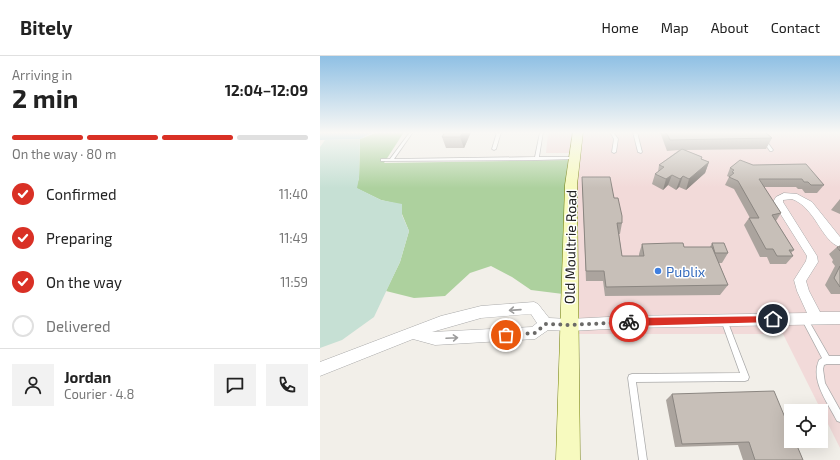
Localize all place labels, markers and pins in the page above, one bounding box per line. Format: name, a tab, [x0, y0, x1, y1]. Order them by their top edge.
place label: Publix	[666, 263, 706, 280]
marker: Publix	[653, 266, 663, 276]
pin	[756, 302, 790, 336]
pin	[489, 318, 523, 352]

